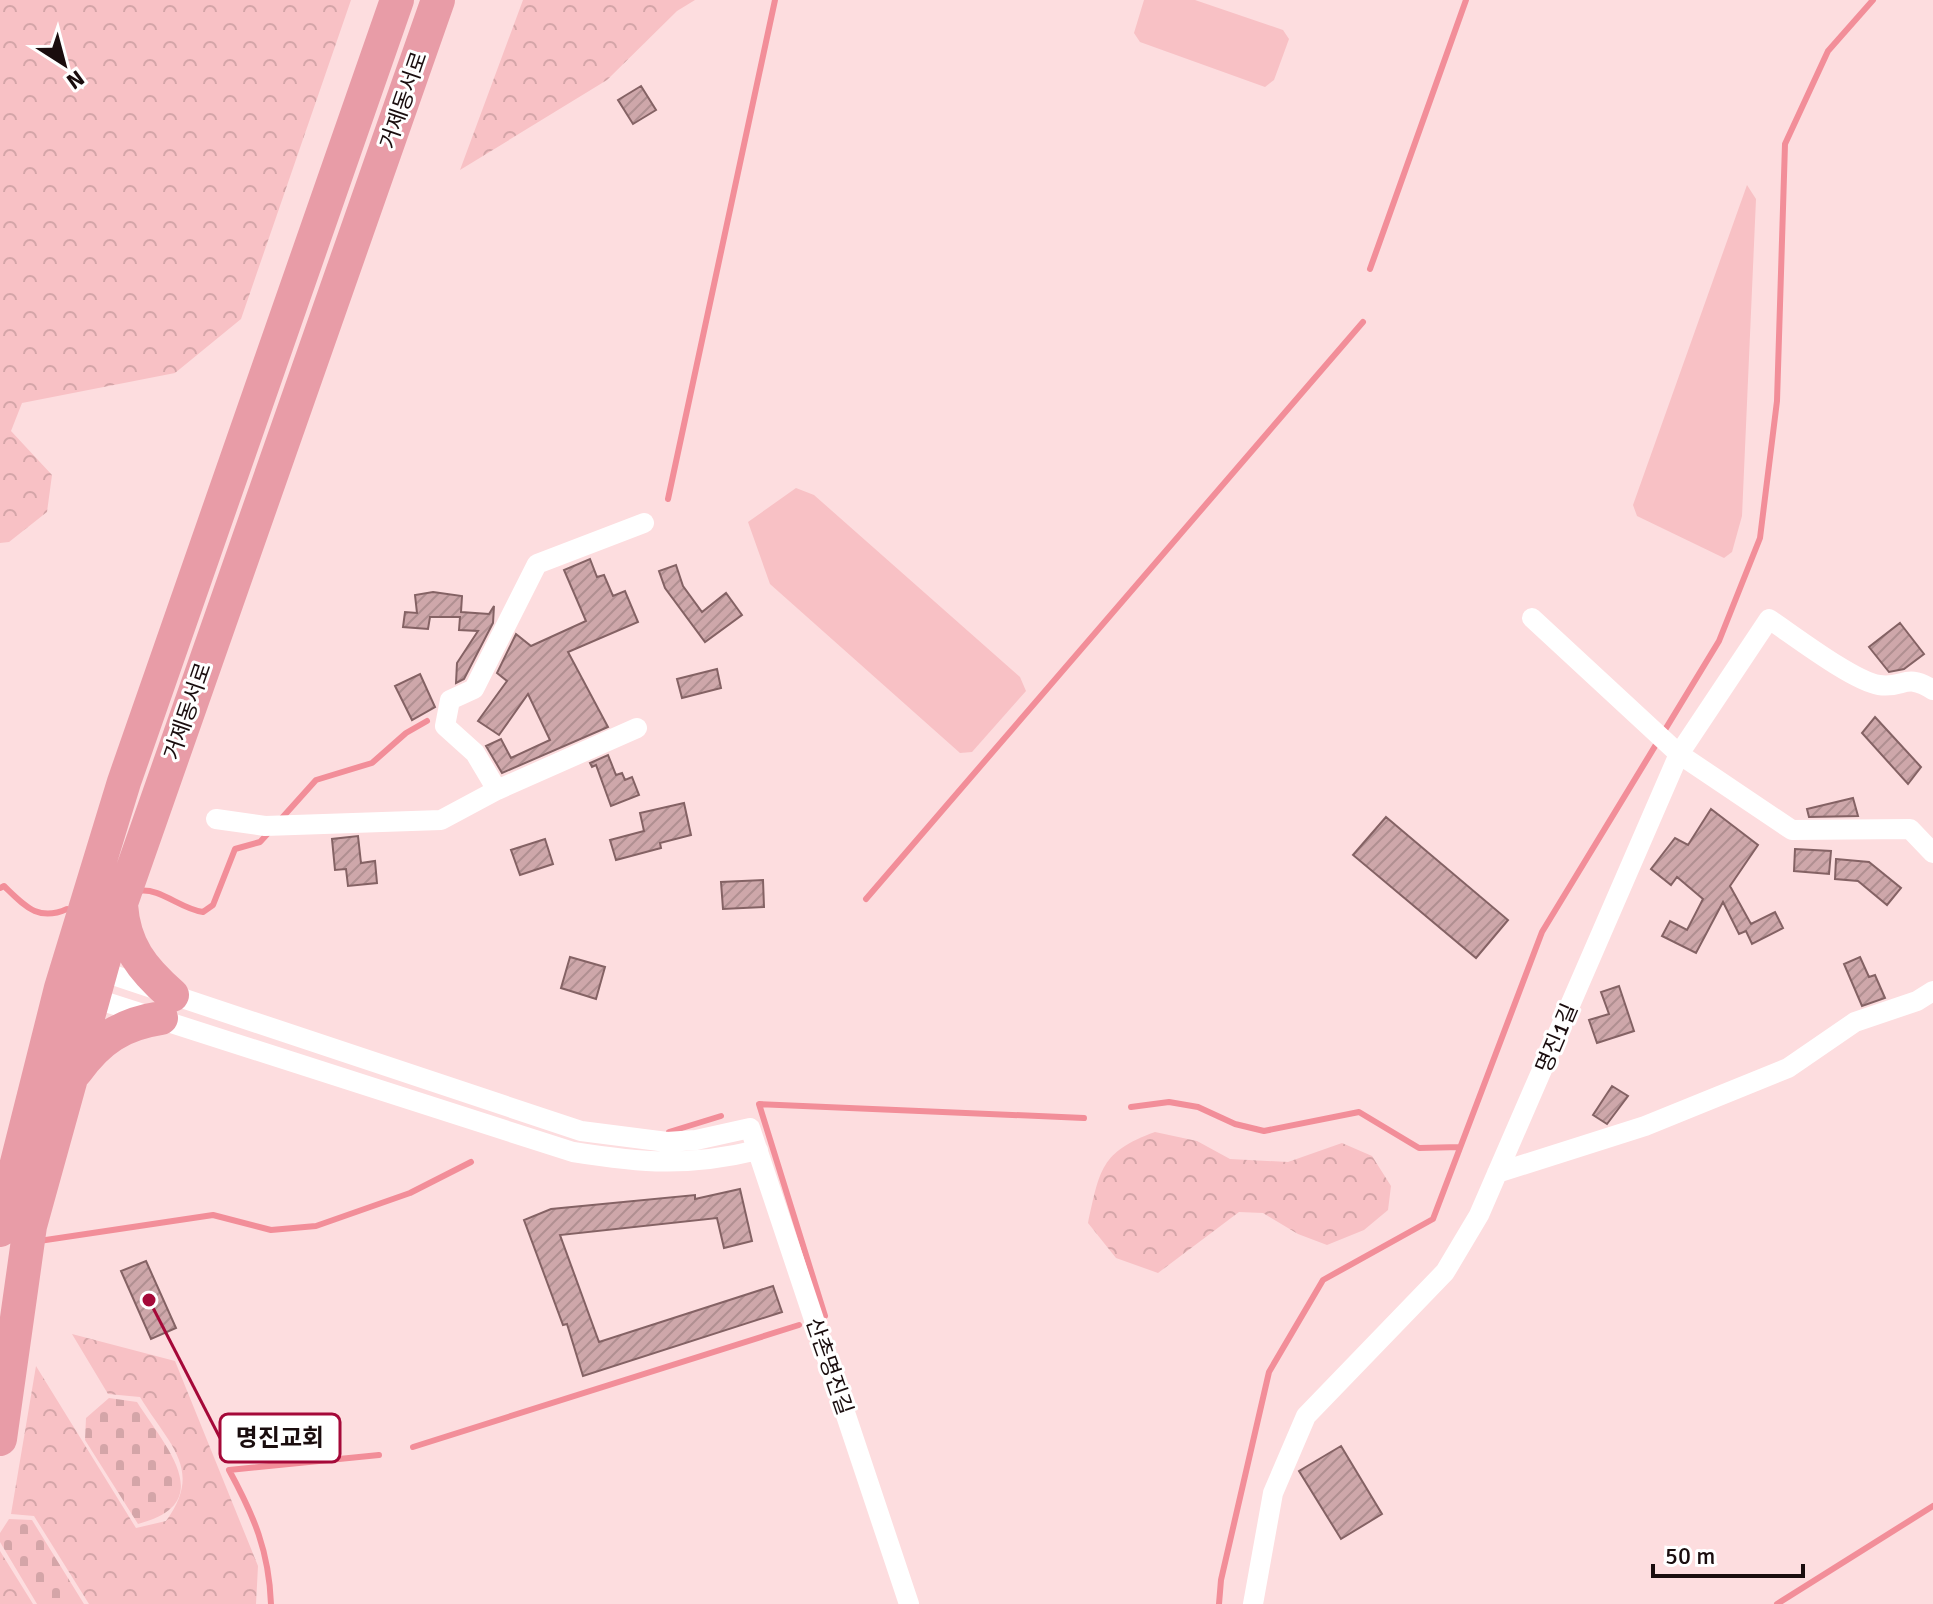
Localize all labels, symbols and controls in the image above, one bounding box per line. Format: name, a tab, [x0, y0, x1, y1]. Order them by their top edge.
north arrow	[24, 24, 104, 104]
street label: 거제동서로	[374, 48, 433, 152]
text: N	[61, 64, 90, 95]
street label: 거제동서로	[158, 659, 217, 763]
street label: 명진1길	[1530, 1000, 1583, 1077]
street label: 산촌명진길	[800, 1314, 859, 1418]
callout: 명진교회	[220, 1414, 340, 1462]
text: 명진교회	[236, 1423, 324, 1453]
scale bar	[1653, 1528, 1803, 1578]
text: 50 m	[1665, 1541, 1715, 1571]

